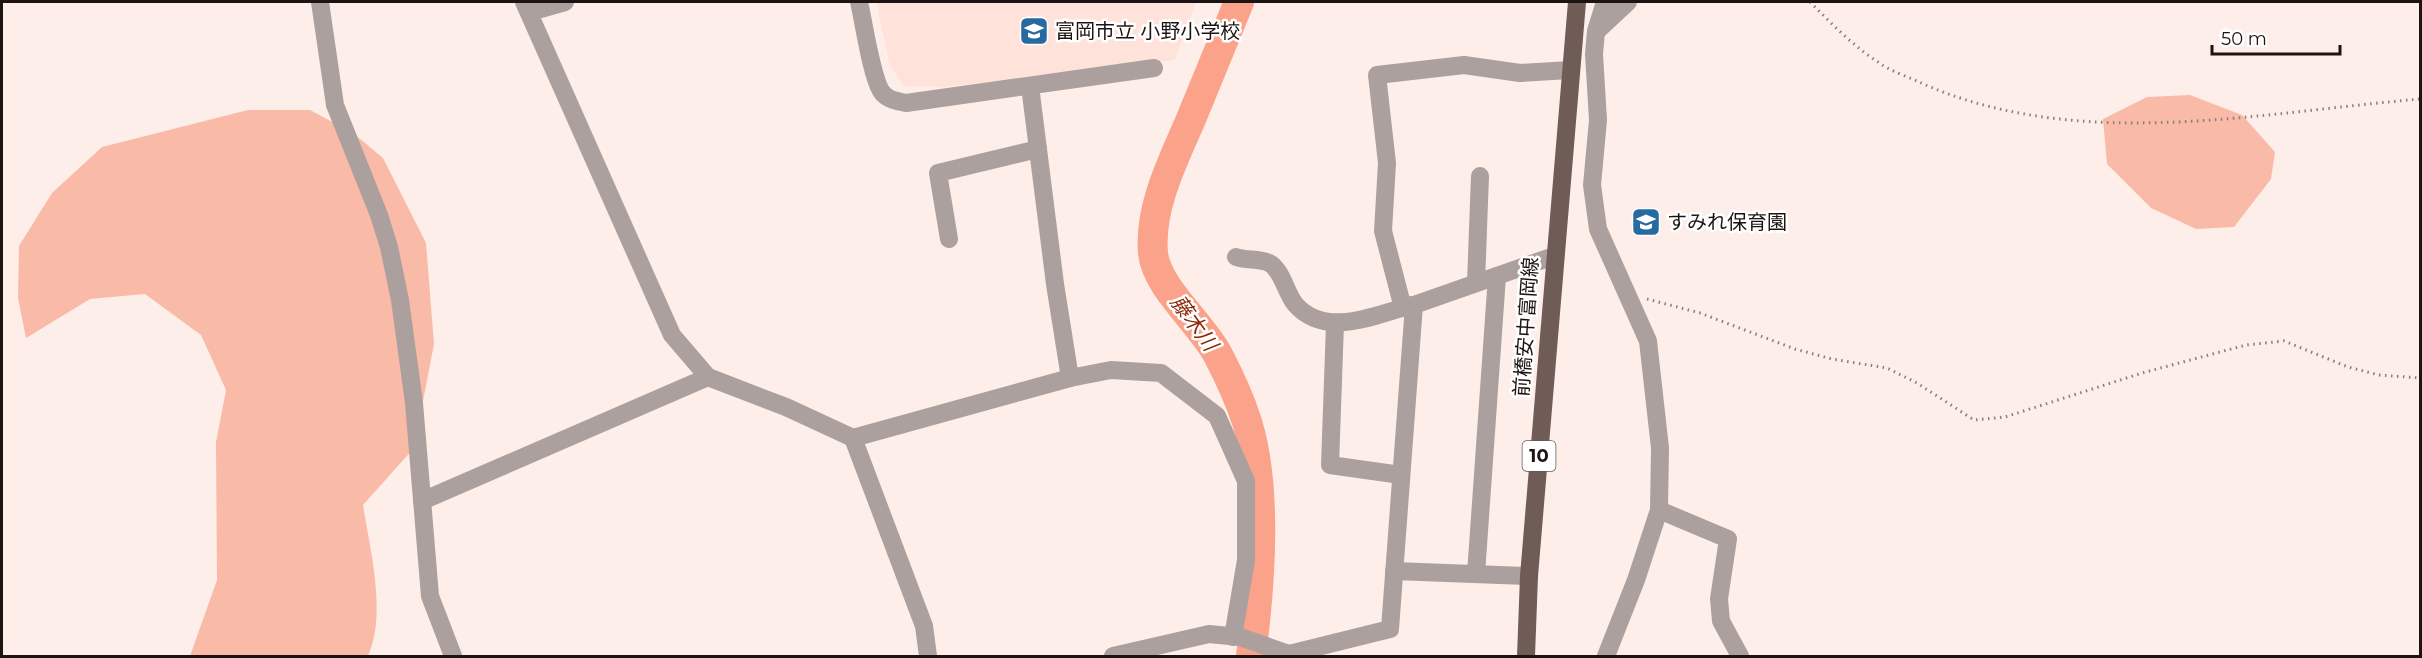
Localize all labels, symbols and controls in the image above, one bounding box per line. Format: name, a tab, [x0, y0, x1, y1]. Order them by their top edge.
school or university icon: 富岡市立 小野小学校	[1018, 15, 1050, 47]
scale bar	[2212, 18, 2340, 56]
place label: 富岡市立 小野小学校	[1055, 19, 1240, 43]
text: 50 m	[2221, 28, 2267, 50]
school or university icon: すみれ保育園	[1630, 206, 1662, 238]
place label: すみれ保育園	[1667, 210, 1787, 234]
street label: 前橋安中富岡線	[1509, 256, 1543, 398]
water label: 藤木川	[1166, 290, 1224, 357]
road number: 10	[1522, 441, 1556, 471]

